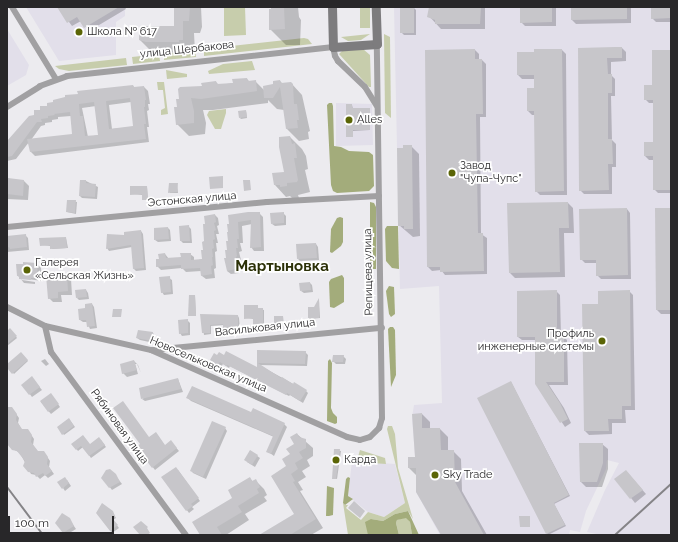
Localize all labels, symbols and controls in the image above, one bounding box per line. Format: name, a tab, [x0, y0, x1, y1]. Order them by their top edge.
place label: Школа № 617	[87, 25, 157, 39]
marker: Школа № 617	[74, 27, 84, 37]
street label: улица Щербакова	[139, 38, 235, 62]
place label: Alles	[357, 113, 382, 127]
marker: Alles	[344, 115, 354, 125]
place label: Завод "Чупа-Чупс"	[460, 160, 521, 186]
marker: Завод "Чупа-Чупс"	[447, 168, 457, 178]
street label: Эстонская улица	[147, 190, 237, 210]
street label: Репищева улица	[362, 228, 376, 316]
place label: Галерея «Сельская Жизнь»	[35, 257, 134, 283]
district label: Мартыновка	[235, 258, 329, 276]
marker: Галерея «Сельская Жизнь»	[22, 265, 32, 275]
street label: Васильковая улица	[214, 316, 316, 340]
place label: Профиль инженерные системы	[478, 328, 594, 354]
street label: Новосельковская улица	[147, 334, 269, 396]
marker: Профиль инженерные системы	[597, 336, 607, 346]
street label: Рябиновая улица	[87, 387, 151, 467]
place label: Карда	[344, 453, 376, 467]
marker: Карда	[331, 455, 341, 465]
place label: Sky Trade	[443, 468, 493, 482]
marker: Sky Trade	[430, 470, 440, 480]
scale bar	[10, 508, 116, 534]
text: 100 m	[15, 516, 49, 530]

